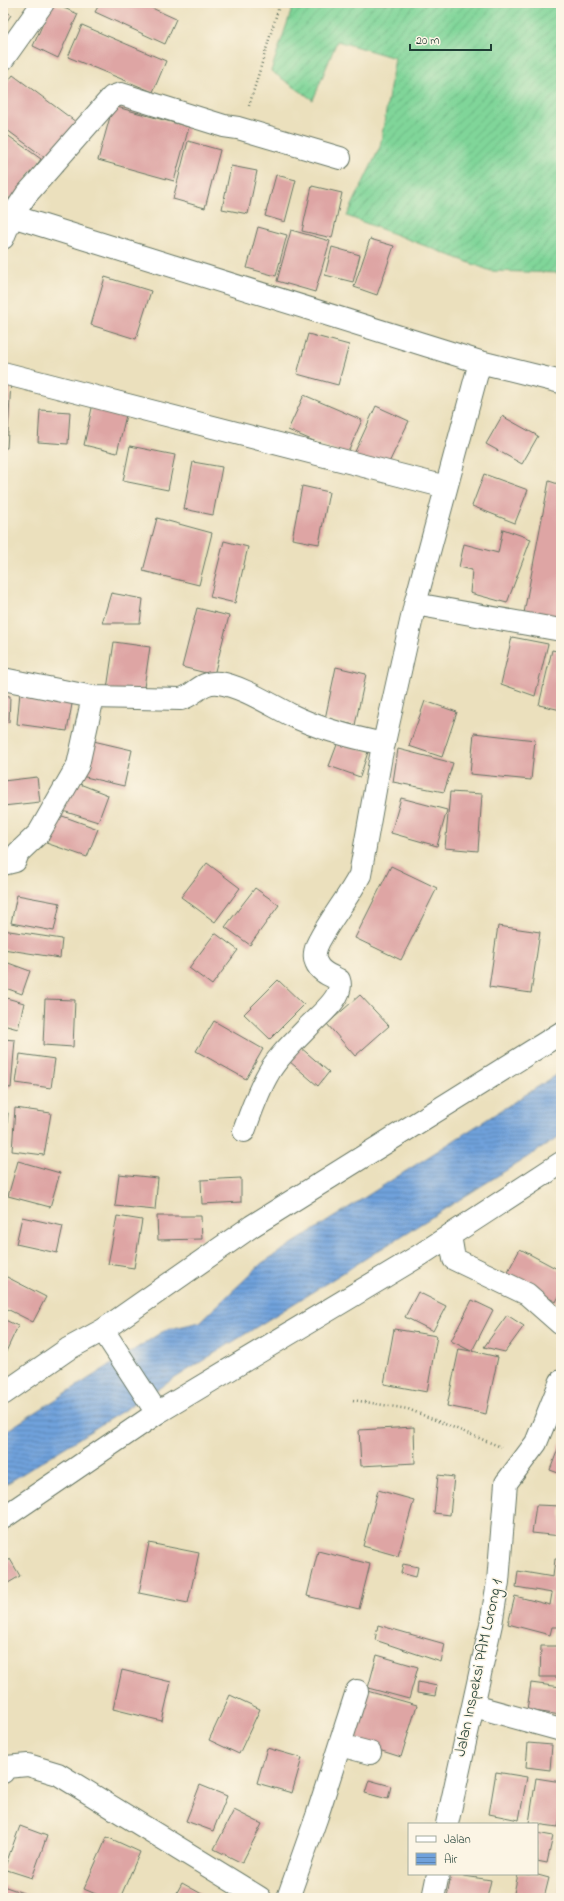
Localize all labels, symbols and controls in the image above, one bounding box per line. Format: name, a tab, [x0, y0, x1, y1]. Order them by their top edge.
scale bar	[410, 26, 491, 52]
text: 20 m	[416, 32, 439, 50]
street label: Jalan Inspeksi PAM Lorong 1	[448, 1577, 510, 1759]
legend	[408, 1823, 538, 1875]
text: Jalan	[444, 1831, 471, 1849]
text: Air	[444, 1851, 458, 1869]

